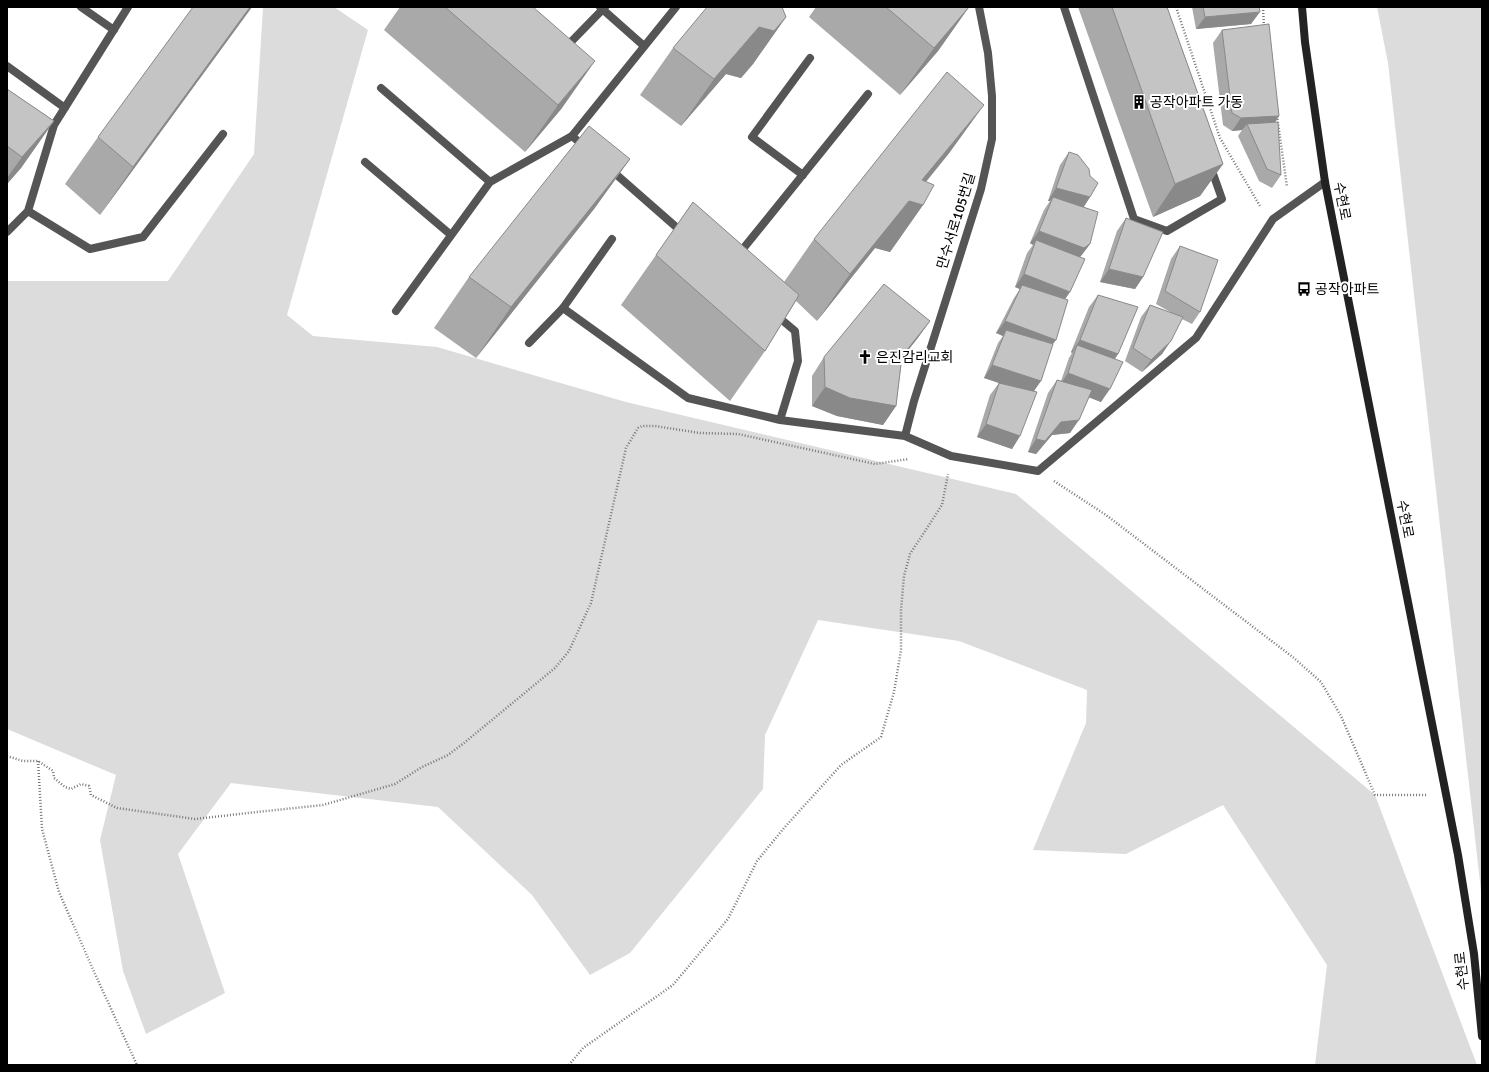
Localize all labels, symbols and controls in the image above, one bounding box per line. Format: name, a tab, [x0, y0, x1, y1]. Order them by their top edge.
building icon: 공작아파트 가동	[1131, 94, 1147, 110]
place label: 공작아파트 가동	[1150, 94, 1243, 111]
street label: 만수서로105번길	[933, 171, 979, 271]
street label: 수현로	[1330, 180, 1354, 222]
bus stop icon: 공작아파트	[1296, 281, 1312, 297]
place label: 공작아파트	[1315, 281, 1380, 298]
church icon: 은진감리교회	[857, 349, 873, 365]
place label: 은진감리교회	[876, 349, 953, 366]
street label: 수현로	[1393, 498, 1417, 540]
street label: 수현로	[1452, 951, 1472, 991]

